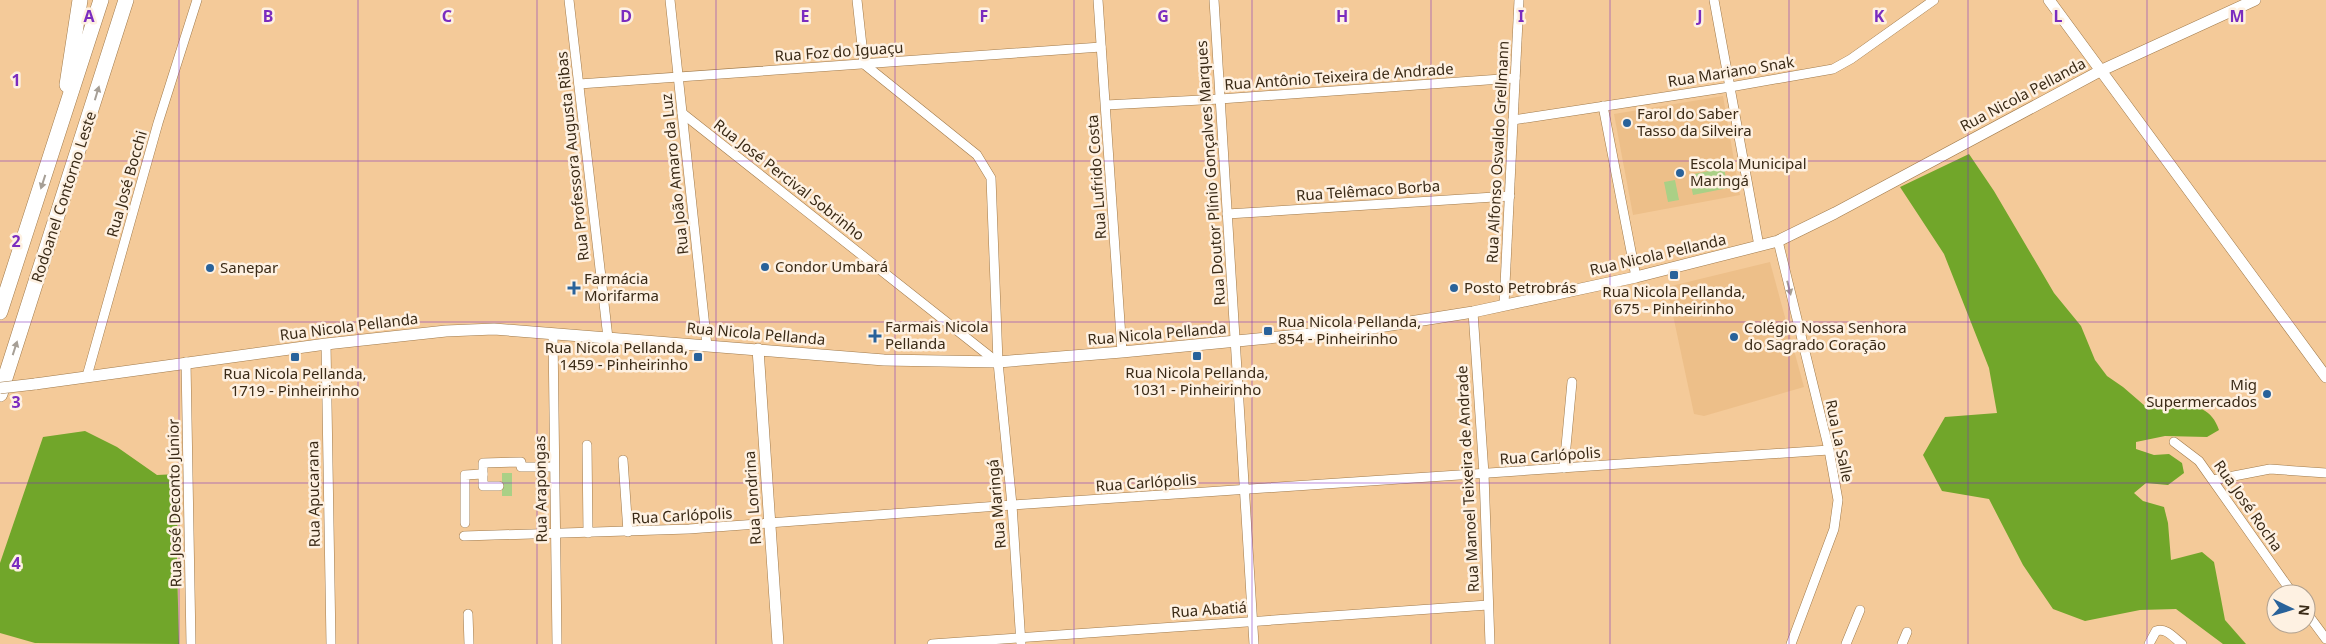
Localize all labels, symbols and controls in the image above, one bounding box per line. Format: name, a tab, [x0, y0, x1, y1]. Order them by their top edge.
text: A	[83, 5, 95, 27]
text: B	[263, 5, 273, 27]
text: C	[442, 5, 452, 27]
text: D	[620, 5, 632, 27]
text: E	[801, 5, 810, 27]
text: F	[980, 5, 988, 27]
text: G	[1157, 5, 1169, 27]
text: H	[1336, 5, 1348, 27]
text: I	[1518, 5, 1524, 27]
text: J	[1695, 5, 1703, 27]
text: K	[1874, 5, 1885, 27]
text: L	[2054, 5, 2063, 27]
text: M	[2229, 5, 2245, 27]
street label: Rua Foz do Iguaçu	[774, 37, 904, 65]
street label: Rua Doutor Plínio Gonçalves Marques	[1191, 40, 1229, 306]
street label: Rua Alfonso Osvaldo Grellmann	[1481, 40, 1513, 264]
street label: Rua Professora Augusta Ribas	[551, 50, 593, 262]
street label: Rua Mariano Snak	[1666, 51, 1795, 91]
street label: Rua Nicola Pellanda	[1956, 53, 2089, 136]
street label: Rua Antônio Teixeira de Andrade	[1224, 58, 1454, 94]
text: 1	[11, 69, 21, 91]
one-way arrow	[94, 86, 101, 101]
street label: Rua João Amaro da Luz	[656, 92, 692, 256]
place label: Farol do Saber Tasso da Silveira	[1637, 103, 1752, 140]
street label: Rodoanel Contorno Leste	[26, 109, 100, 285]
street label: Rua José Percival Sobrinho	[710, 114, 869, 244]
street label: Rua Lufrido Costa	[1082, 114, 1110, 240]
marker: Farol do Saber Tasso da Silveira	[1621, 117, 1633, 129]
street label: Rua José Bocchi	[101, 128, 151, 239]
place label: Escola Municipal Maringá	[1690, 153, 1807, 190]
marker: Escola Municipal Maringá	[1674, 167, 1686, 179]
one-way arrow	[39, 175, 47, 190]
street label: Rua Telêmaco Borba	[1295, 175, 1441, 205]
street label: Rua Nicola Pellanda	[1588, 229, 1728, 279]
text: 2	[11, 230, 21, 252]
place label: Condor Umbará	[775, 256, 888, 276]
place label: Sanepar	[220, 257, 278, 277]
marker: Condor Umbará	[759, 261, 771, 273]
marker: Sanepar	[204, 262, 216, 274]
place label: Farmácia Morifarma	[584, 268, 659, 305]
marker: Rua Nicola Pellanda, 675 - Pinheirinho	[1668, 269, 1680, 281]
place label: Posto Petrobrás	[1464, 277, 1576, 297]
place label: Rua Nicola Pellanda, 675 - Pinheirinho	[1602, 281, 1746, 318]
one-way arrow	[1785, 281, 1793, 296]
marker: Farmácia Morifarma	[568, 282, 580, 294]
marker: Posto Petrobrás	[1448, 282, 1460, 294]
street label: Rua Nicola Pellanda	[279, 308, 419, 344]
place label: Rua Nicola Pellanda, 854 - Pinheirinho	[1278, 311, 1421, 348]
place label: Farmais Nicola Pellanda	[885, 316, 989, 353]
street label: Rua Nicola Pellanda	[686, 317, 826, 349]
street label: Rua Nicola Pellanda	[1087, 317, 1227, 349]
place label: Colégio Nossa Senhora do Sagrado Coração	[1744, 317, 1907, 354]
marker: Rua Nicola Pellanda, 854 - Pinheirinho	[1262, 325, 1274, 337]
marker: Farmais Nicola Pellanda	[869, 330, 881, 342]
marker: Colégio Nossa Senhora do Sagrado Coração	[1728, 331, 1740, 343]
place label: Rua Nicola Pellanda, 1459 - Pinheirinho	[545, 337, 688, 374]
one-way arrow	[12, 340, 20, 355]
marker: Rua Nicola Pellanda, 1031 - Pinheirinho	[1191, 350, 1203, 362]
marker: Rua Nicola Pellanda, 1719 - Pinheirinho	[289, 351, 301, 363]
marker: Rua Nicola Pellanda, 1459 - Pinheirinho	[692, 351, 704, 363]
place label: Rua Nicola Pellanda, 1031 - Pinheirinho	[1125, 362, 1269, 399]
place label: Rua Nicola Pellanda, 1719 - Pinheirinho	[223, 363, 367, 400]
street label: Rua Manoel Teixeira de Andrade	[1451, 365, 1483, 593]
place label: Mig Supermercados	[2146, 374, 2257, 411]
marker: Mig Supermercados	[2261, 388, 2273, 400]
text: 3	[11, 391, 21, 413]
street label: Rua La Salle	[1821, 398, 1858, 484]
street label: Rua José Deconto Júnior	[163, 418, 185, 588]
street label: Rua Arapongas	[529, 435, 551, 543]
street label: Rua Apucarana	[302, 441, 324, 547]
street label: Rua Carlópolis	[1499, 441, 1601, 469]
street label: Rua Londrina	[739, 450, 765, 546]
street label: Rua José Rocha	[2210, 456, 2288, 555]
street label: Rua Maringá	[982, 458, 1010, 550]
street label: Rua Carlópolis	[1095, 468, 1197, 496]
street label: Rua Carlópolis	[631, 502, 733, 528]
text: 4	[11, 552, 21, 574]
north arrow	[2266, 584, 2316, 634]
street label: Rua Abatiá	[1170, 596, 1247, 622]
text: N	[2294, 604, 2314, 617]

